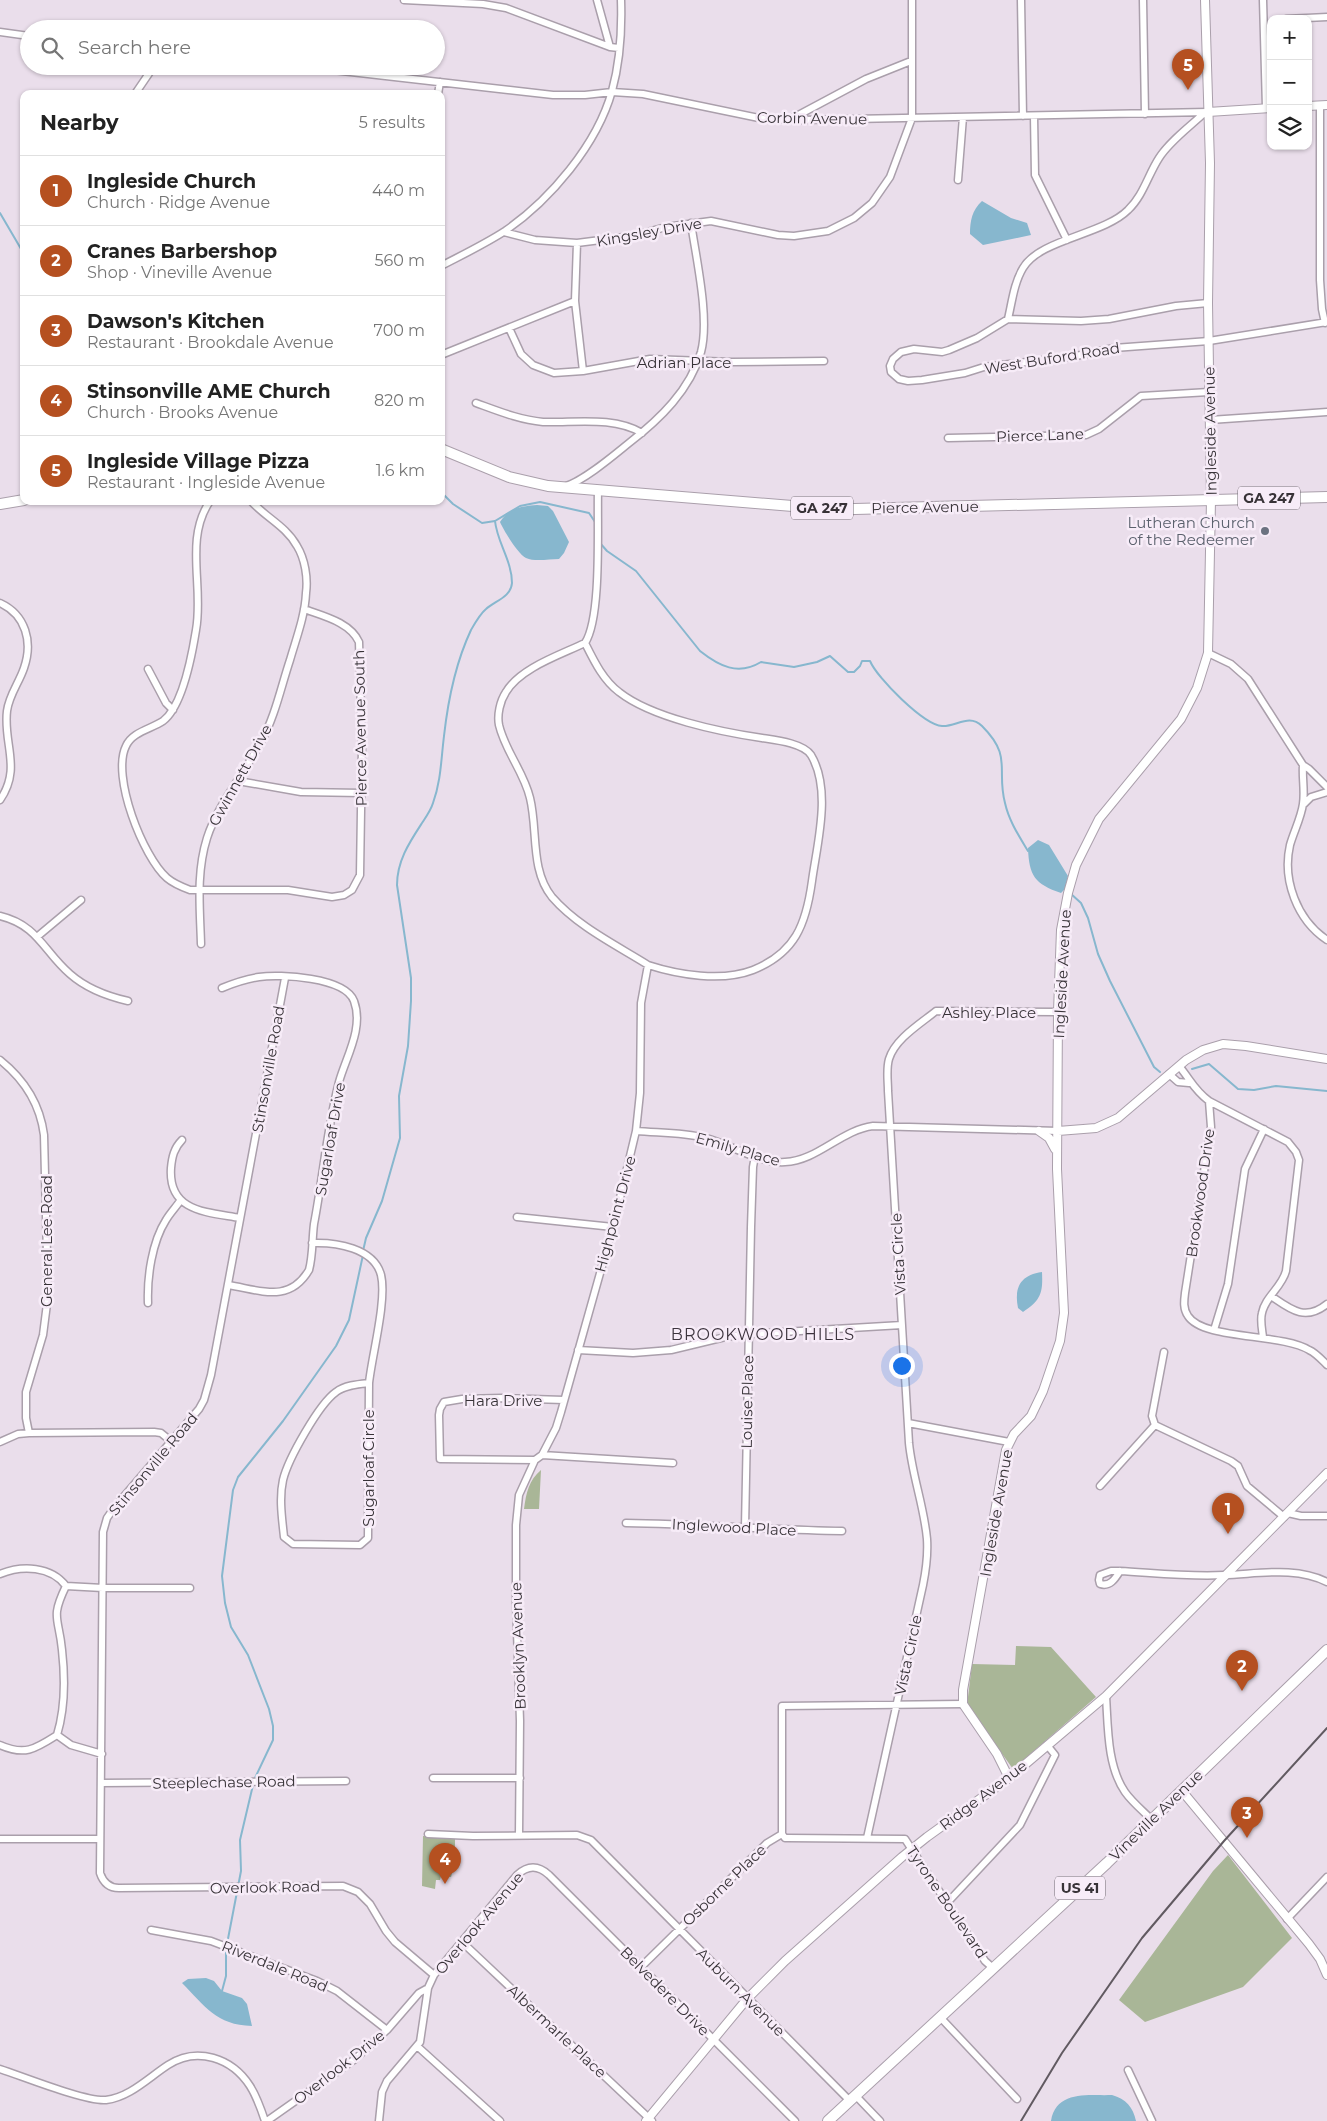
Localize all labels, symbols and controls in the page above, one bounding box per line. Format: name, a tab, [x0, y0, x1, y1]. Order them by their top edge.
map controls	[1267, 15, 1312, 150]
button: +	[1267, 15, 1312, 60]
search box	[20, 20, 445, 75]
icon: search	[38, 34, 66, 62]
text: Search here	[78, 36, 191, 59]
pin: 5	[1172, 49, 1204, 90]
button: −	[1267, 60, 1312, 105]
button: layers	[1267, 105, 1312, 150]
street label: Corbin Avenue	[757, 108, 867, 128]
text: Nearby	[40, 110, 119, 135]
text: 5 results	[359, 113, 425, 132]
text: Ingleside Church	[87, 170, 256, 193]
text: 1	[53, 181, 59, 200]
text: 440 m	[372, 181, 425, 200]
text: Church · Ridge Avenue	[87, 193, 270, 212]
street label: Kingsley Drive	[595, 213, 703, 251]
text: Cranes Barbershop	[87, 240, 277, 263]
text: 2	[51, 251, 61, 270]
text: 560 m	[374, 251, 425, 270]
text: Shop · Vineville Avenue	[87, 263, 272, 282]
text: Dawson's Kitchen	[87, 310, 265, 333]
text: 3	[51, 321, 61, 340]
text: 700 m	[374, 321, 425, 340]
text: Restaurant · Brookdale Avenue	[87, 333, 334, 352]
street label: West Buford Road	[983, 338, 1121, 378]
street label: Adrian Place	[637, 353, 731, 372]
street label: Ingleside Avenue	[1199, 366, 1221, 496]
text: Stinsonville AME Church	[87, 380, 331, 403]
text: 4	[50, 391, 62, 410]
text: 820 m	[374, 391, 425, 410]
text: Church · Brooks Avenue	[87, 403, 278, 422]
street label: Pierce Lane	[996, 424, 1084, 446]
text: Ingleside Village Pizza	[87, 450, 309, 473]
text: 5	[51, 461, 61, 480]
text: 1.6 km	[376, 461, 425, 480]
text: Restaurant · Ingleside Avenue	[87, 473, 325, 492]
road number: GA 247	[1238, 486, 1300, 509]
road number: GA 247	[791, 496, 853, 520]
street label: Pierce Avenue	[871, 497, 979, 517]
place label: Lutheran Church of the Redeemer	[1127, 513, 1255, 549]
marker: Lutheran Church of the Redeemer	[1259, 525, 1271, 537]
street label: Pierce Avenue South	[349, 650, 371, 806]
street label: Gwinnett Drive	[204, 721, 276, 829]
street label: Ingleside Avenue	[1049, 909, 1075, 1039]
street label: Ashley Place	[942, 1003, 1036, 1022]
street label: Stinsonville Road	[247, 1004, 289, 1134]
street label: Sugarloaf Drive	[311, 1081, 349, 1197]
street label: Brookwood Drive	[1182, 1127, 1218, 1259]
street label: Emily Place	[694, 1128, 782, 1170]
street label: Highpoint Drive	[590, 1154, 640, 1274]
street label: General Lee Road	[37, 1175, 56, 1307]
street label: Vista Circle	[886, 1213, 910, 1295]
district label: BROOKWOOD HILLS	[671, 1325, 855, 1344]
your location	[889, 1353, 915, 1379]
street label: Louise Place	[737, 1355, 757, 1449]
street label: Hara Drive	[464, 1391, 542, 1410]
street label: Stinsonville Road	[104, 1409, 202, 1519]
street label: Sugarloaf Circle	[359, 1409, 378, 1527]
street label: Ingleside Avenue	[975, 1448, 1017, 1578]
pin: 1	[1212, 1493, 1244, 1534]
street label: Inglewood Place	[671, 1514, 797, 1540]
street label: Brooklyn Avenue	[506, 1582, 530, 1710]
street label: Vista Circle	[890, 1613, 926, 1697]
pin: 2	[1226, 1650, 1258, 1691]
street label: Ridge Avenue	[935, 1756, 1031, 1834]
street label: Vineville Avenue	[1105, 1765, 1207, 1865]
street label: Steeplechase Road	[152, 1771, 296, 1793]
pin: 3	[1231, 1797, 1263, 1838]
street label: Osborne Place	[678, 1840, 770, 1930]
street label: Tyrone Boulevard	[902, 1842, 992, 1962]
pin: 4	[429, 1843, 461, 1884]
street label: Overlook Avenue	[431, 1868, 527, 1978]
road number: US 41	[1055, 1876, 1105, 1900]
street label: Overlook Road	[210, 1877, 320, 1897]
street label: Riverdale Road	[219, 1936, 331, 1996]
street label: Belvedere Drive	[616, 1942, 714, 2040]
street label: Auburn Avenue	[693, 1944, 789, 2040]
street label: Albermarle Place	[503, 1980, 611, 2082]
street label: Overlook Drive	[290, 2026, 388, 2108]

